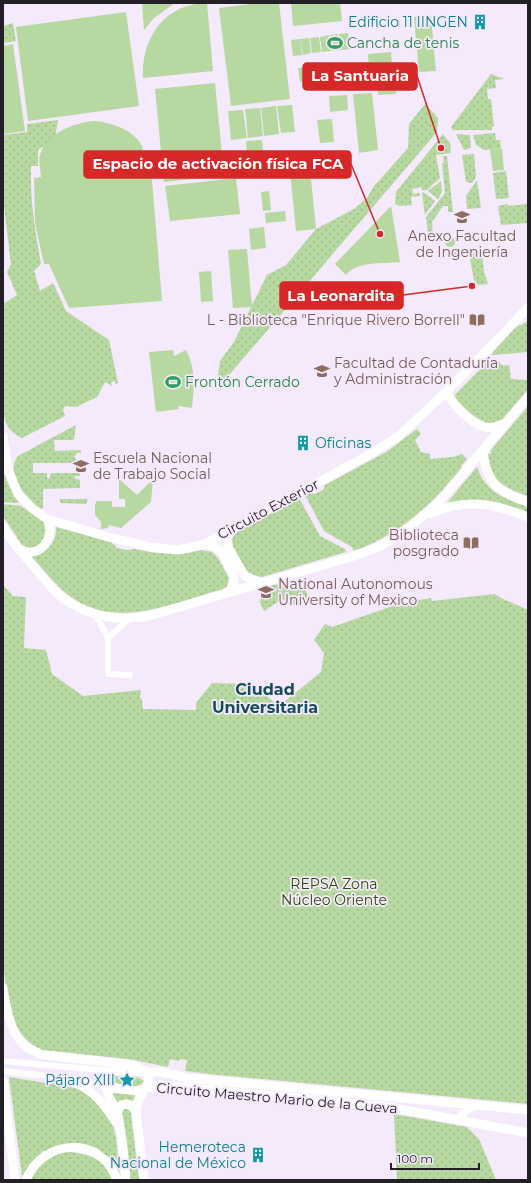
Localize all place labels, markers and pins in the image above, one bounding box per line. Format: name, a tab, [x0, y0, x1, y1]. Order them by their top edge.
place label: Edificio 11 IINGEN	[348, 13, 468, 31]
building icon: Edificio 11 IINGEN	[471, 13, 489, 31]
sports icon: Cancha de tenis	[326, 34, 344, 52]
place label: Cancha de tenis	[347, 34, 459, 52]
callout: La Santuaria	[303, 63, 417, 90]
callout: Espacio de activación física FCA	[84, 151, 351, 178]
school or university icon: Anexo Facultad de Ingeniería	[453, 208, 471, 226]
place label: Anexo Facultad de Ingeniería	[408, 227, 516, 261]
callout: La Leonardita	[280, 282, 403, 309]
place label: L - Biblioteca "Enrique Rivero Borrell"	[207, 311, 465, 329]
library icon: L - Biblioteca "Enrique Rivero Borrell"	[468, 311, 486, 329]
place label: Facultad de Contaduría y Administración	[333, 354, 498, 388]
school or university icon: Facultad de Contaduría y Administración	[313, 362, 331, 380]
sports icon: Frontón Cerrado	[164, 373, 182, 391]
place label: Frontón Cerrado	[185, 373, 300, 391]
building icon: Oficinas	[294, 434, 312, 452]
place label: Oficinas	[315, 434, 372, 452]
place label: Escuela Nacional de Trabajo Social	[93, 449, 212, 483]
school or university icon: Escuela Nacional de Trabajo Social	[72, 457, 90, 475]
place label: Biblioteca posgrado	[389, 526, 459, 560]
library icon: Biblioteca posgrado	[462, 534, 480, 552]
place label: National Autonomous University of Mexico	[278, 575, 433, 609]
school or university icon: National Autonomous University of Mexico	[257, 583, 275, 601]
place label: Pájaro XIII	[45, 1071, 115, 1089]
place icon: Pájaro XIII	[118, 1071, 136, 1089]
place label: Hemeroteca Nacional de México	[110, 1138, 246, 1172]
building icon: Hemeroteca Nacional de México	[249, 1146, 267, 1164]

